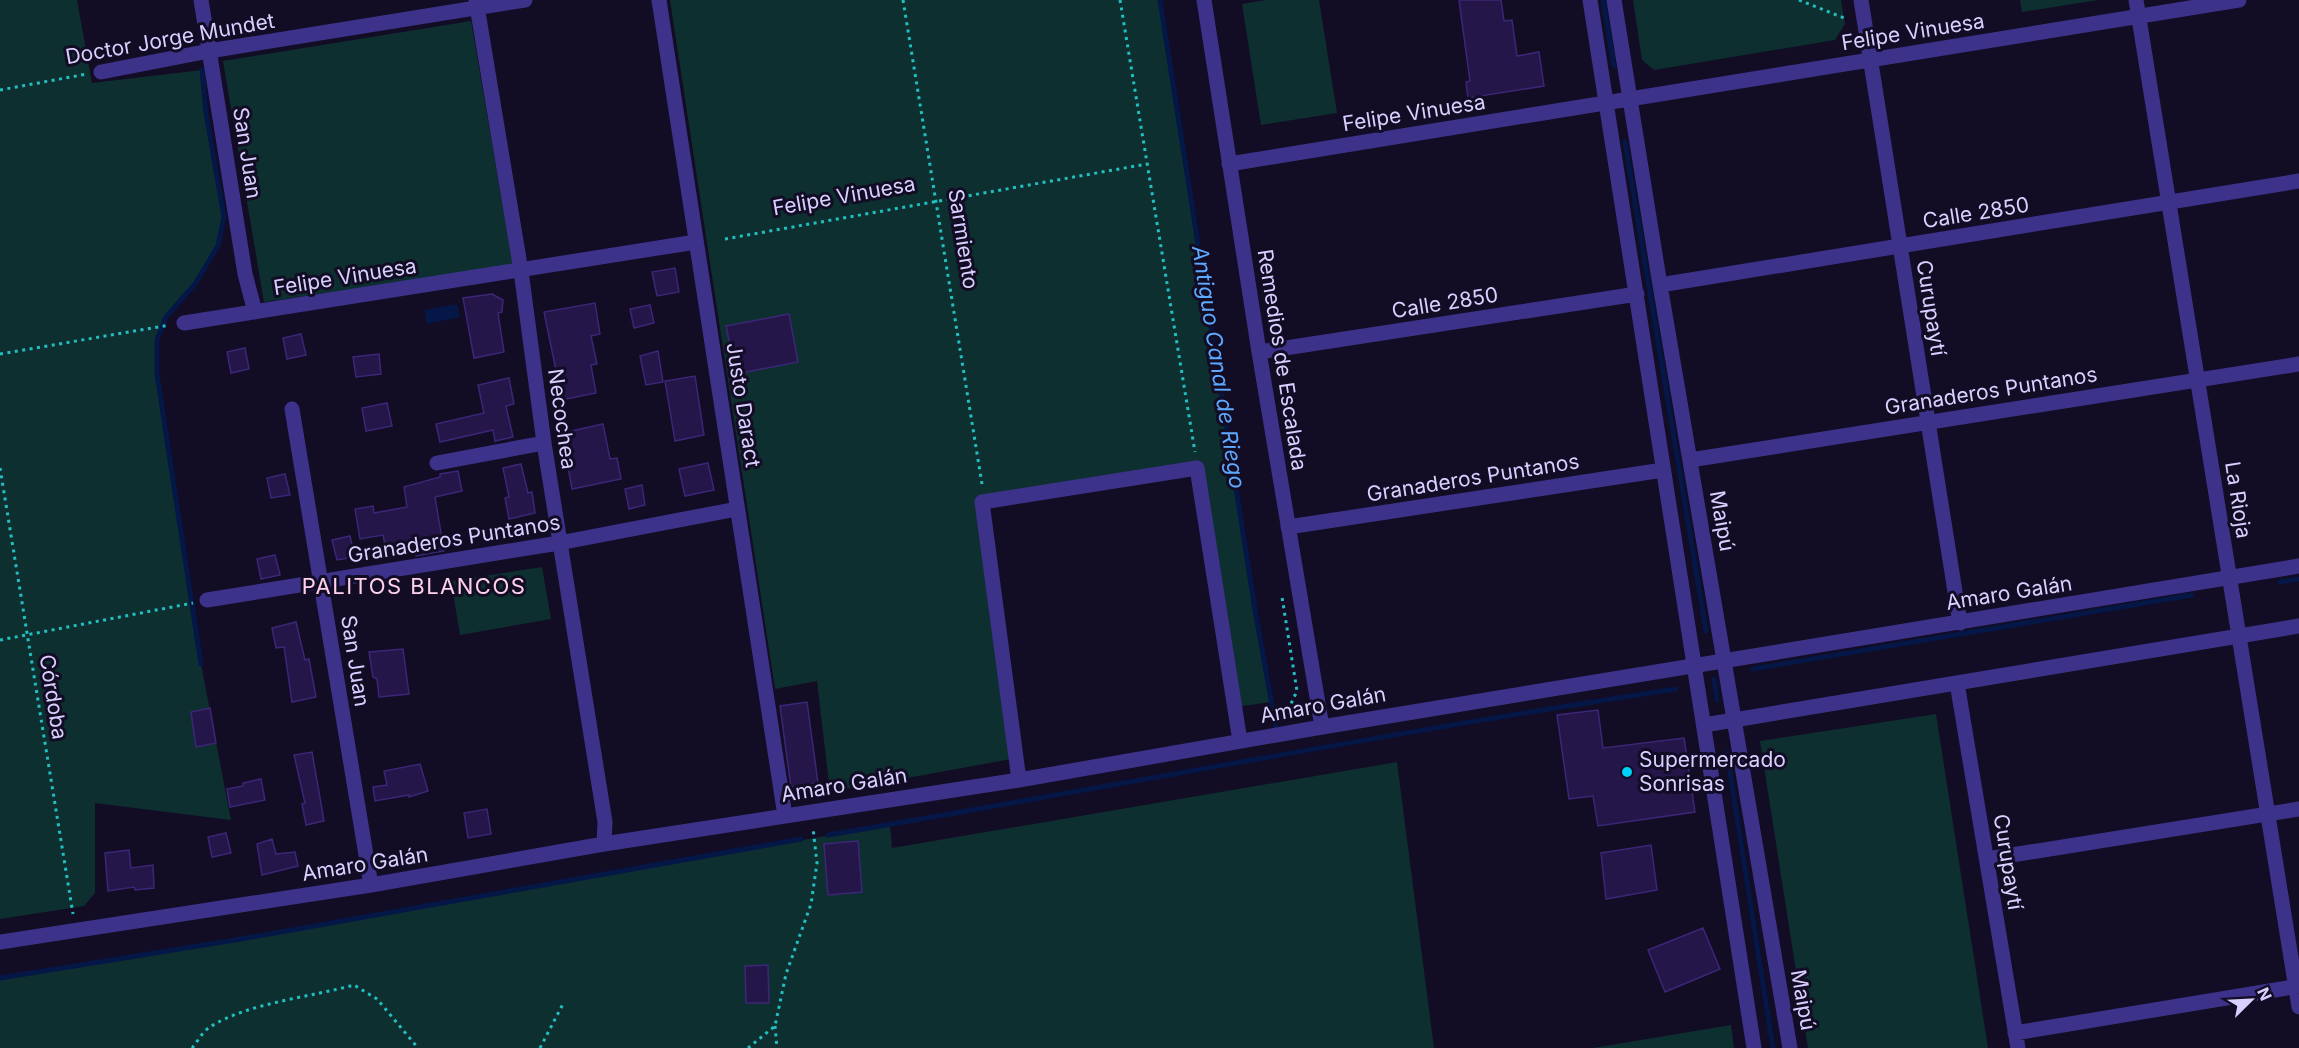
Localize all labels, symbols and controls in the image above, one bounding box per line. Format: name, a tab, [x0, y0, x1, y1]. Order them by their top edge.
street label: Doctor Jorge Mundet	[63, 8, 276, 69]
street label: Felipe Vinuesa	[1840, 8, 1986, 55]
street label: Felipe Vinuesa	[1341, 89, 1487, 136]
street label: San Juan	[228, 105, 267, 200]
street label: Felipe Vinuesa	[771, 171, 917, 220]
street label: Sarmiento	[943, 187, 984, 291]
street label: Calle 2850	[1921, 192, 2031, 233]
water label: Antiguo Canal de Riego	[1187, 243, 1251, 490]
street label: Remedios de Escalada	[1253, 247, 1312, 472]
street label: Felipe Vinuesa	[272, 253, 418, 300]
street label: Curupaytí	[1912, 258, 1952, 359]
street label: Calle 2850	[1390, 282, 1500, 323]
street label: Justo Daract	[721, 341, 766, 469]
street label: Granaderos Puntanos	[1883, 361, 2099, 420]
street label: Necochea	[543, 367, 582, 471]
street label: Granaderos Puntanos	[1365, 448, 1581, 507]
street label: La Rioja	[2220, 460, 2257, 540]
street label: Maipú	[1705, 489, 1740, 553]
street label: Granaderos Puntanos	[346, 509, 562, 568]
street label: Amaro Galán	[1944, 570, 2074, 615]
district label: PALITOS BLANCOS	[302, 573, 526, 599]
street label: San Juan	[336, 613, 375, 708]
street label: Córdoba	[34, 653, 73, 741]
street label: Amaro Galán	[1258, 681, 1388, 728]
place label: Supermercado Sonrisas	[1639, 747, 1786, 796]
street label: Amaro Galán	[779, 762, 909, 807]
marker: Supermercado Sonrisas	[1620, 765, 1634, 779]
street label: Curupaytí	[1989, 812, 2029, 913]
street label: Amaro Galán	[300, 841, 430, 886]
street label: Maipú	[1786, 968, 1821, 1032]
north arrow	[2221, 970, 2281, 1030]
text: N	[2253, 984, 2276, 1004]

